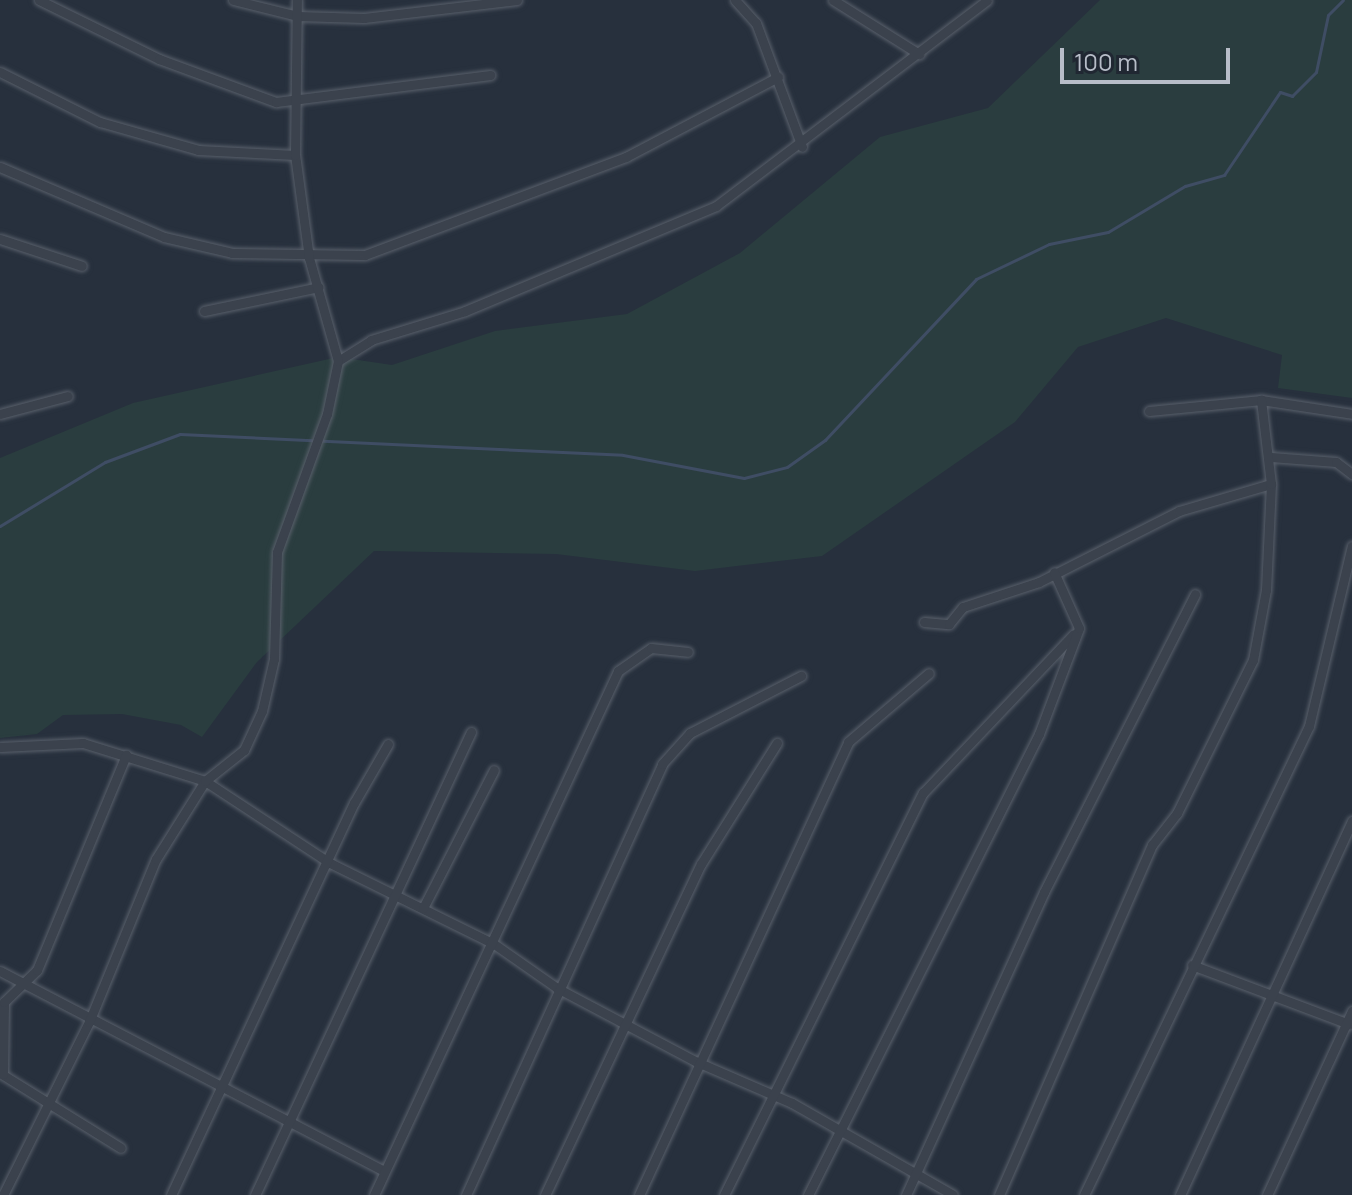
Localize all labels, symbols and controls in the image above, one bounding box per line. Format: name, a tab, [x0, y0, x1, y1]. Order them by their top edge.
scale bar	[1064, 32, 1234, 82]
text: 100 m	[1074, 45, 1138, 78]

